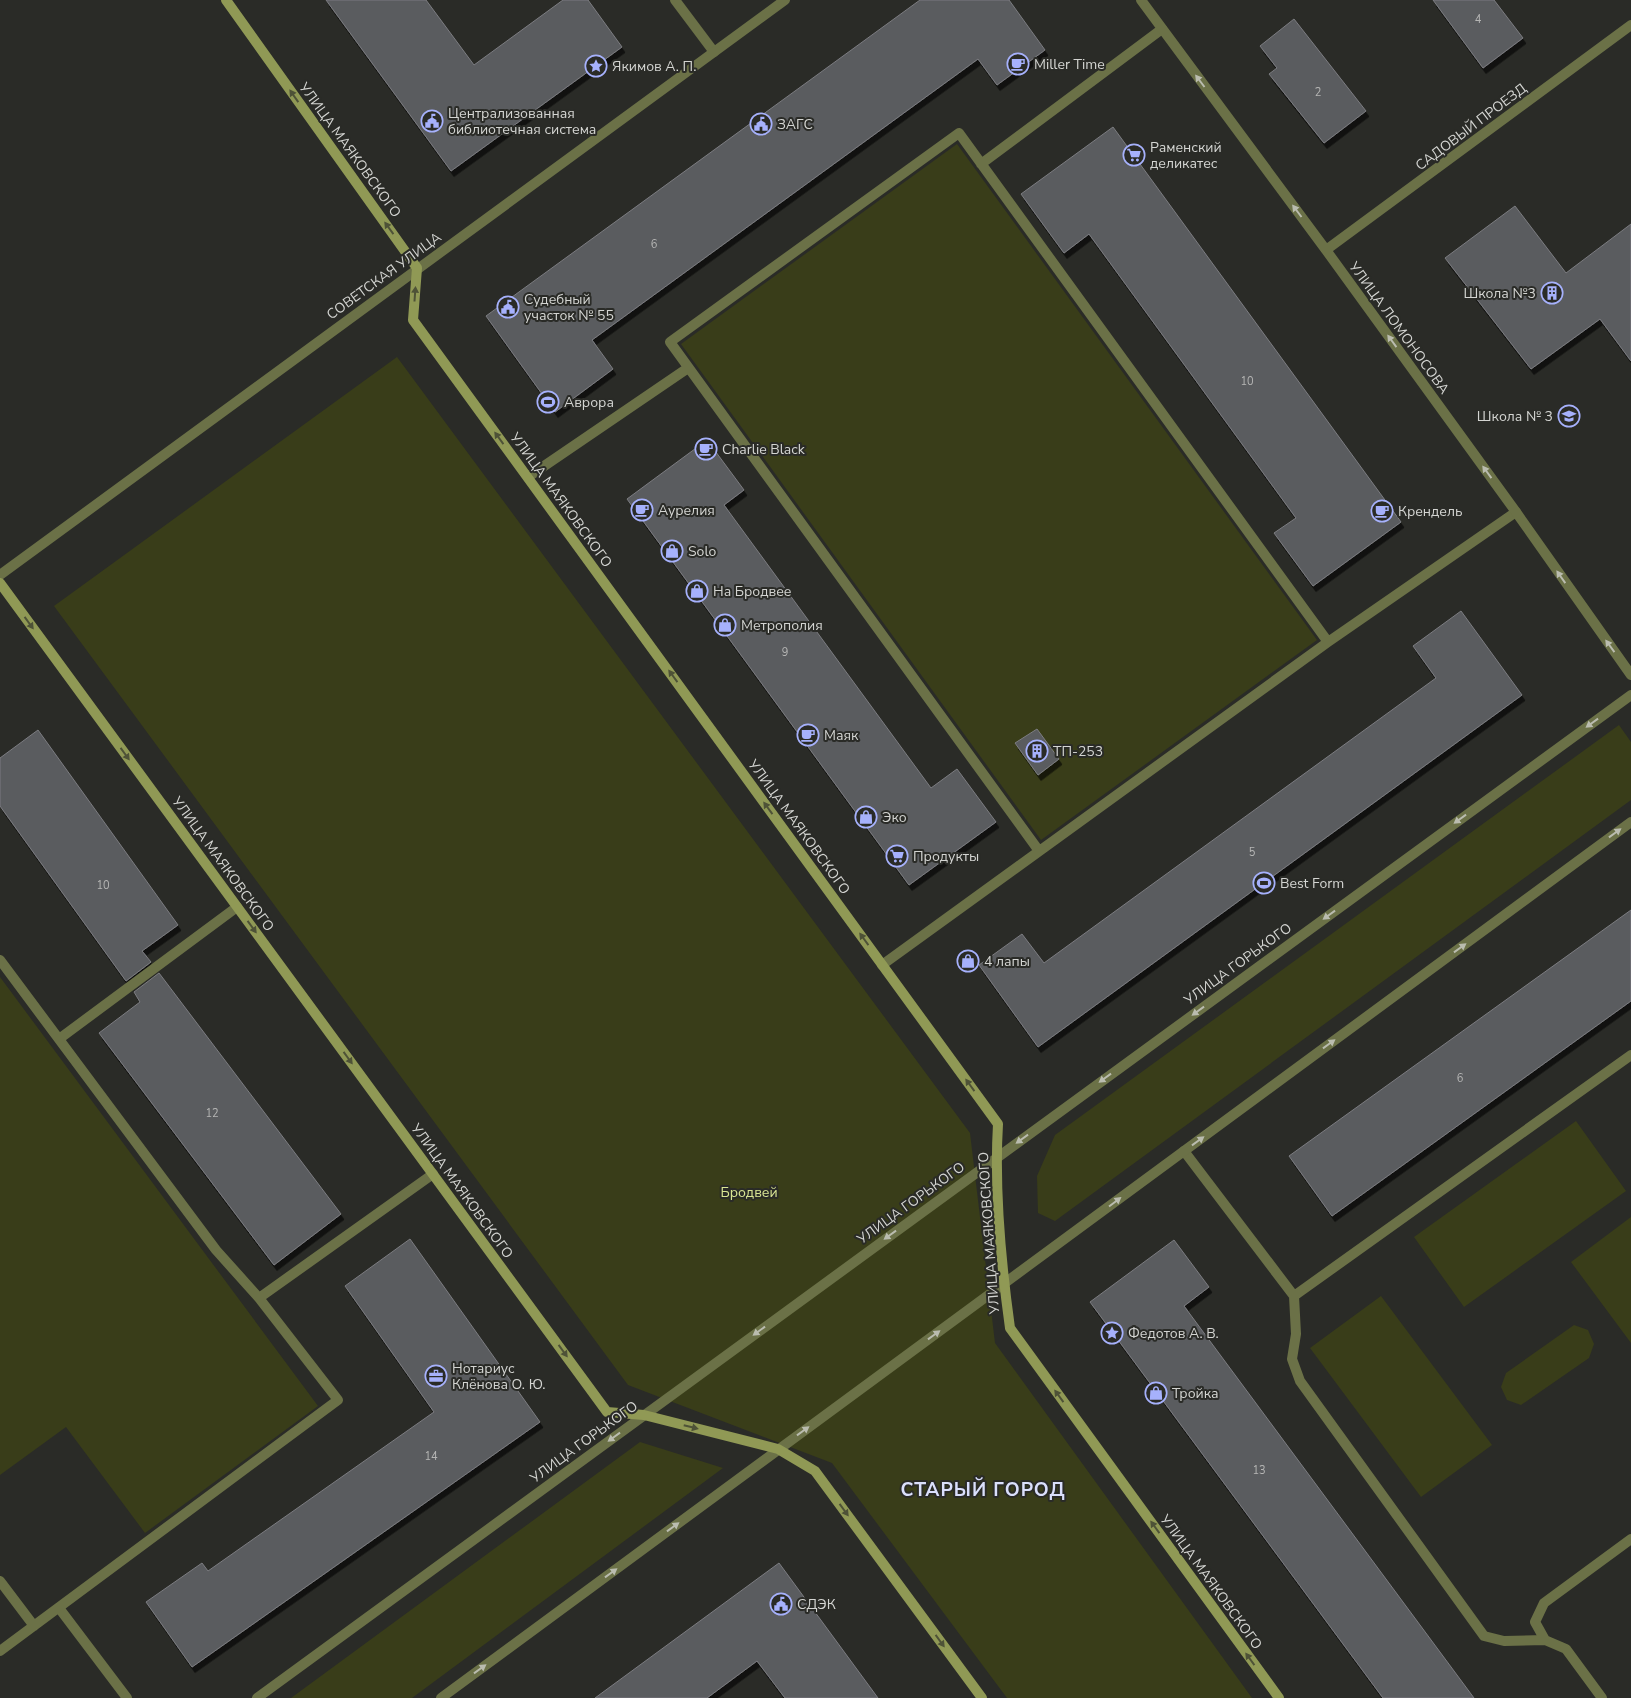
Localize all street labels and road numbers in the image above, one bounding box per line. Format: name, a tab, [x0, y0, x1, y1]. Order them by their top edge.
street label: УЛИЦА МАЯКОВСКОГО	[294, 78, 405, 221]
street label: САДОВЫЙ ПРОЕЗД	[1412, 79, 1530, 175]
street label: СОВЕТСКАЯ УЛИЦА	[323, 228, 445, 324]
street label: УЛИЦА ЛОМОНОСОВА	[1344, 257, 1454, 398]
street label: УЛИЦА МАЯКОВСКОГО	[505, 428, 616, 571]
street label: УЛИЦА МАЯКОВСКОГО	[743, 755, 854, 898]
street label: УЛИЦА МАЯКОВСКОГО	[167, 792, 278, 935]
street label: УЛИЦА ГОРЬКОГО	[1180, 918, 1296, 1010]
street label: УЛИЦА МАЯКОВСКОГО	[406, 1119, 517, 1262]
street label: УЛИЦА МАЯКОВСКОГО	[974, 1151, 1004, 1316]
street label: УЛИЦА ГОРЬКОГО	[853, 1157, 969, 1249]
street label: УЛИЦА ГОРЬКОГО	[526, 1396, 642, 1488]
street label: УЛИЦА МАЯКОВСКОГО	[1155, 1510, 1266, 1653]

